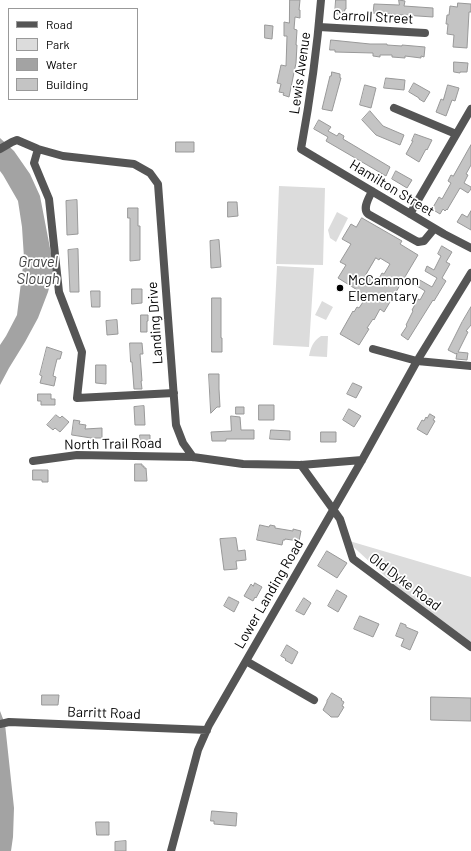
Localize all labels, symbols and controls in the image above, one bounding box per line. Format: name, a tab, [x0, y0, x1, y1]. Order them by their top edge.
street label: Carroll Street	[332, 6, 414, 28]
legend	[8, 8, 138, 100]
text: Road	[46, 17, 73, 31]
street label: Lewis Avenue	[286, 31, 314, 115]
text: Park	[46, 37, 70, 51]
text: Water	[46, 57, 77, 71]
text: Building	[46, 77, 88, 91]
street label: Hamilton Street	[347, 156, 437, 220]
water label: Gravel Slough	[16, 253, 60, 288]
place label: McCammon Elementary	[348, 272, 419, 304]
street label: Landing Drive	[144, 281, 166, 365]
marker: McCammon Elementary	[335, 283, 345, 293]
street label: North Trail Road	[64, 435, 162, 453]
street label: Lower Landing Road	[231, 537, 307, 651]
street label: Old Dyke Road	[366, 550, 444, 614]
street label: Barritt Road	[67, 703, 141, 723]

